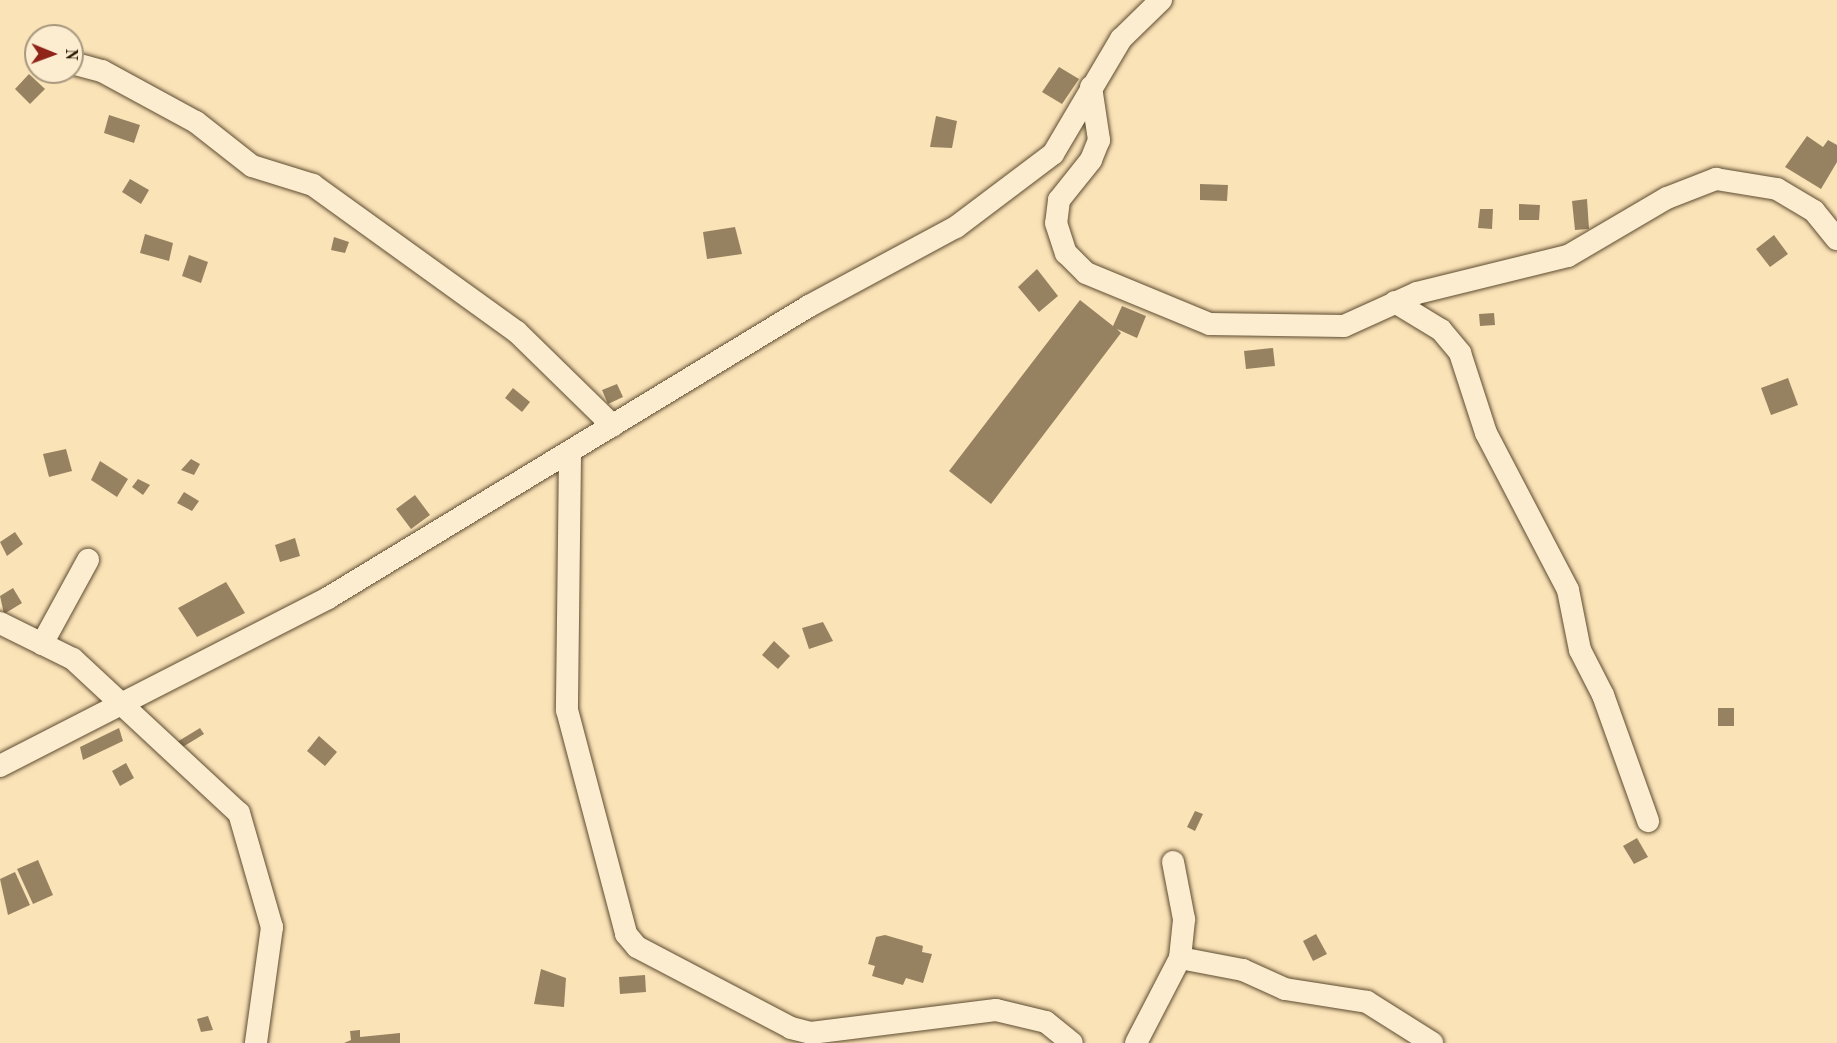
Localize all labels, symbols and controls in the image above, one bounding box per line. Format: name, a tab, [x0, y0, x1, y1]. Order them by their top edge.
north arrow	[24, 24, 84, 84]
text: N	[62, 48, 78, 61]

